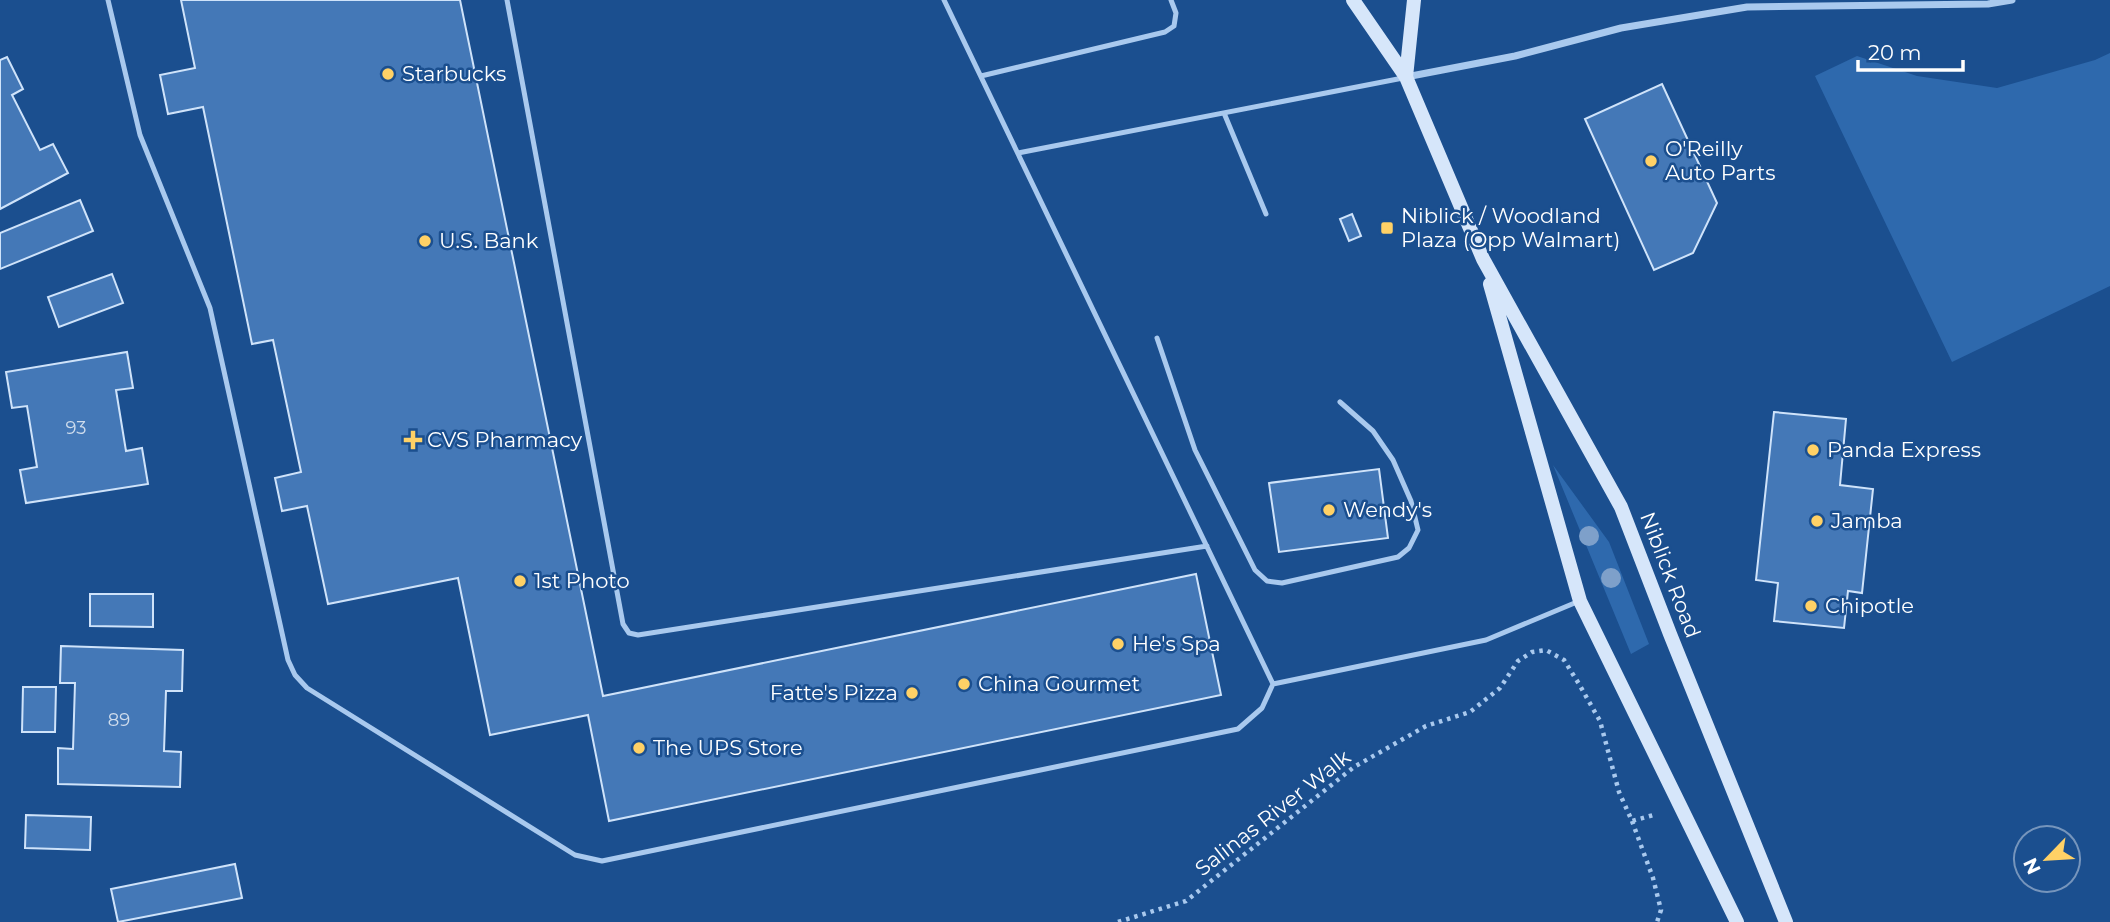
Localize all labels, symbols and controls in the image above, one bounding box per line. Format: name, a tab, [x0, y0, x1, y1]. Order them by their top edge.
scale bar	[1858, 28, 1963, 72]
text: 20 m	[1868, 40, 1922, 65]
place label: Starbucks	[402, 61, 506, 86]
marker: Starbucks	[380, 66, 396, 82]
place label: O'Reilly Auto Parts	[1665, 136, 1775, 185]
marker: O'Reilly Auto Parts	[1643, 153, 1659, 169]
place label: Niblick / Woodland Plaza (Opp Walmart)	[1401, 203, 1620, 252]
marker: Niblick / Woodland Plaza (Opp Walmart)	[1379, 220, 1395, 236]
place label: U.S. Bank	[439, 228, 539, 253]
marker: U.S. Bank	[417, 233, 433, 249]
house number: 93	[66, 417, 86, 439]
place label: CVS Pharmacy	[427, 427, 583, 452]
marker: CVS Pharmacy	[405, 432, 421, 448]
place label: Panda Express	[1827, 437, 1981, 462]
marker: Panda Express	[1805, 442, 1821, 458]
place label: Wendy's	[1343, 497, 1432, 522]
marker: Wendy's	[1321, 502, 1337, 518]
street label: Niblick Road	[1635, 508, 1706, 641]
place label: Jamba	[1830, 508, 1903, 533]
marker: Jamba	[1809, 513, 1825, 529]
place label: 1st Photo	[534, 568, 630, 593]
marker: 1st Photo	[512, 573, 528, 589]
place label: Chipotle	[1825, 593, 1914, 618]
marker: Chipotle	[1803, 598, 1819, 614]
place label: He's Spa	[1132, 631, 1221, 656]
marker: He's Spa	[1110, 636, 1126, 652]
place label: China Gourmet	[978, 671, 1140, 696]
marker: China Gourmet	[956, 676, 972, 692]
place label: Fatte's Pizza	[770, 680, 898, 705]
marker: Fatte's Pizza	[904, 685, 920, 701]
house number: 89	[108, 709, 130, 731]
place label: The UPS Store	[653, 735, 803, 760]
marker: The UPS Store	[631, 740, 647, 756]
street label: Salinas River Walk	[1190, 744, 1356, 881]
north arrow	[2012, 824, 2082, 894]
text: N	[2018, 854, 2046, 878]

